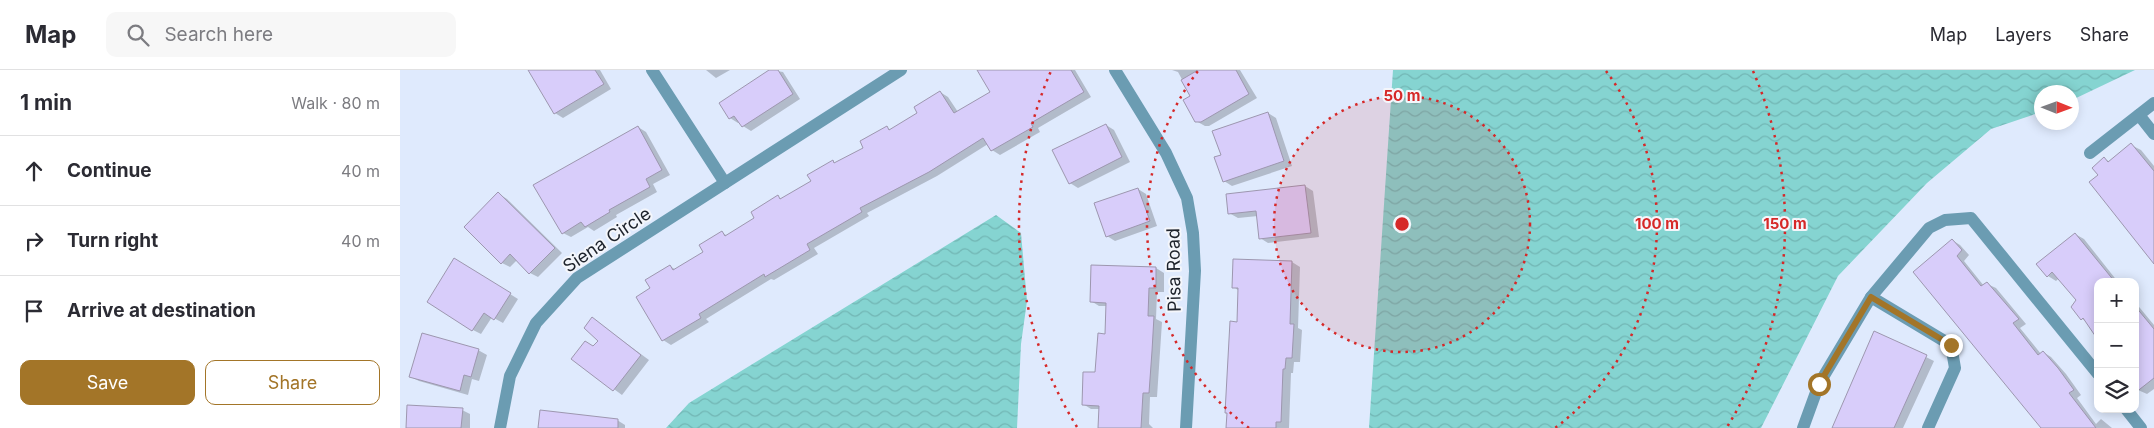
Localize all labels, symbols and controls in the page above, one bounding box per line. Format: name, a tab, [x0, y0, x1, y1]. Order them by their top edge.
search box	[106, 12, 456, 57]
text: Map	[25, 20, 76, 49]
icon: search	[124, 21, 152, 49]
text: Search here	[164, 23, 273, 46]
text: Map	[1930, 24, 1967, 45]
text: Layers	[1995, 24, 2052, 45]
text: Share	[2080, 24, 2129, 45]
north arrow	[2034, 85, 2079, 130]
text: 50 m	[1384, 86, 1420, 105]
text: 1 min	[20, 90, 72, 115]
text: Walk · 80 m	[291, 93, 380, 113]
icon: ahead	[20, 157, 48, 185]
text: Continue	[67, 159, 152, 182]
text: 40 m	[341, 161, 380, 181]
street label: Siena Circle	[559, 203, 655, 277]
text: 100 m	[1635, 214, 1679, 233]
text: 150 m	[1763, 214, 1807, 233]
centre of rings	[1393, 215, 1411, 233]
icon: right	[20, 227, 48, 255]
street label: Pisa Road	[1162, 228, 1185, 312]
text: Turn right	[67, 229, 158, 252]
text: 40 m	[341, 231, 380, 251]
map controls	[2094, 278, 2139, 413]
button: +	[2094, 278, 2139, 323]
icon: arrive	[20, 297, 48, 325]
text: Arrive at destination	[67, 299, 256, 322]
button: −	[2094, 323, 2139, 368]
route end	[1940, 334, 1963, 357]
button: Save	[20, 360, 195, 405]
button: Share	[205, 360, 380, 405]
button: layers	[2094, 368, 2139, 413]
route start	[1808, 373, 1831, 396]

